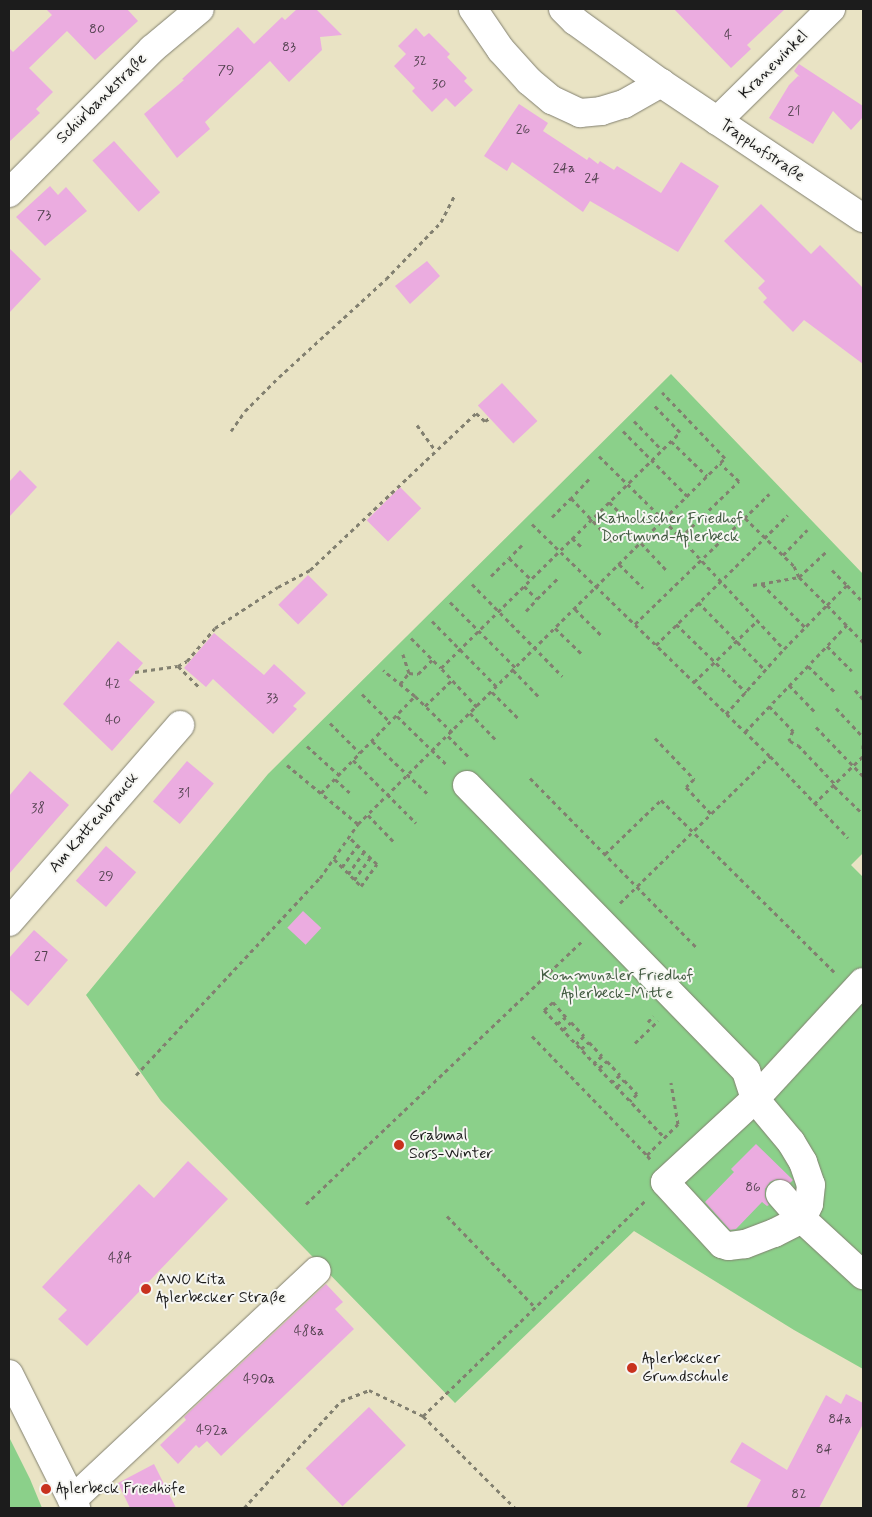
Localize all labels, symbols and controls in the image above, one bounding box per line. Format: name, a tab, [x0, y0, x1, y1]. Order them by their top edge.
house number: 80	[89, 21, 105, 37]
house number: 4	[724, 27, 732, 43]
street label: Kranewinkel	[736, 27, 812, 103]
house number: 83	[282, 39, 296, 55]
street label: Schürbankstraße	[53, 50, 151, 148]
house number: 32	[413, 53, 427, 69]
house number: 79	[218, 62, 234, 78]
house number: 30	[432, 76, 446, 92]
house number: 21	[788, 103, 800, 119]
street label: Trapphofstraße	[716, 116, 808, 186]
house number: 26	[516, 121, 530, 137]
house number: 24a	[553, 160, 575, 176]
house number: 24	[584, 170, 600, 186]
house number: 73	[37, 207, 51, 223]
park label: Katholischer Friedhof Dortmund-Aplerbeck	[597, 509, 743, 547]
house number: 42	[105, 676, 121, 692]
house number: 33	[266, 690, 278, 706]
house number: 40	[105, 712, 121, 728]
street label: Am Kattenbrauck	[45, 769, 143, 877]
house number: 31	[178, 785, 190, 801]
house number: 38	[31, 800, 45, 816]
house number: 29	[98, 868, 114, 884]
house number: 27	[34, 948, 48, 964]
park label: Kommunaler Friedhof Aplerbeck-Mitte	[541, 966, 693, 1004]
place label: Grabmal Sors-Winter	[409, 1126, 493, 1164]
marker: Grabmal Sors-Winter	[393, 1139, 405, 1151]
house number: 86	[745, 1179, 761, 1195]
house number: 484	[108, 1250, 132, 1266]
place label: AWO Kita Aplerbecker Straße	[156, 1270, 286, 1308]
marker: AWO Kita Aplerbecker Straße	[140, 1283, 152, 1295]
house number: 488a	[294, 1323, 324, 1339]
place label: Aplerbecker Grundschule	[642, 1349, 729, 1387]
marker: Aplerbecker Grundschule	[626, 1362, 638, 1374]
house number: 490a	[243, 1371, 275, 1387]
house number: 84a	[828, 1411, 852, 1427]
house number: 492a	[196, 1422, 228, 1438]
house number: 84	[816, 1441, 832, 1457]
place label: Aplerbeck Friedhöfe	[56, 1479, 187, 1499]
marker: Aplerbeck Friedhöfe	[40, 1483, 52, 1495]
house number: 82	[791, 1486, 807, 1502]

